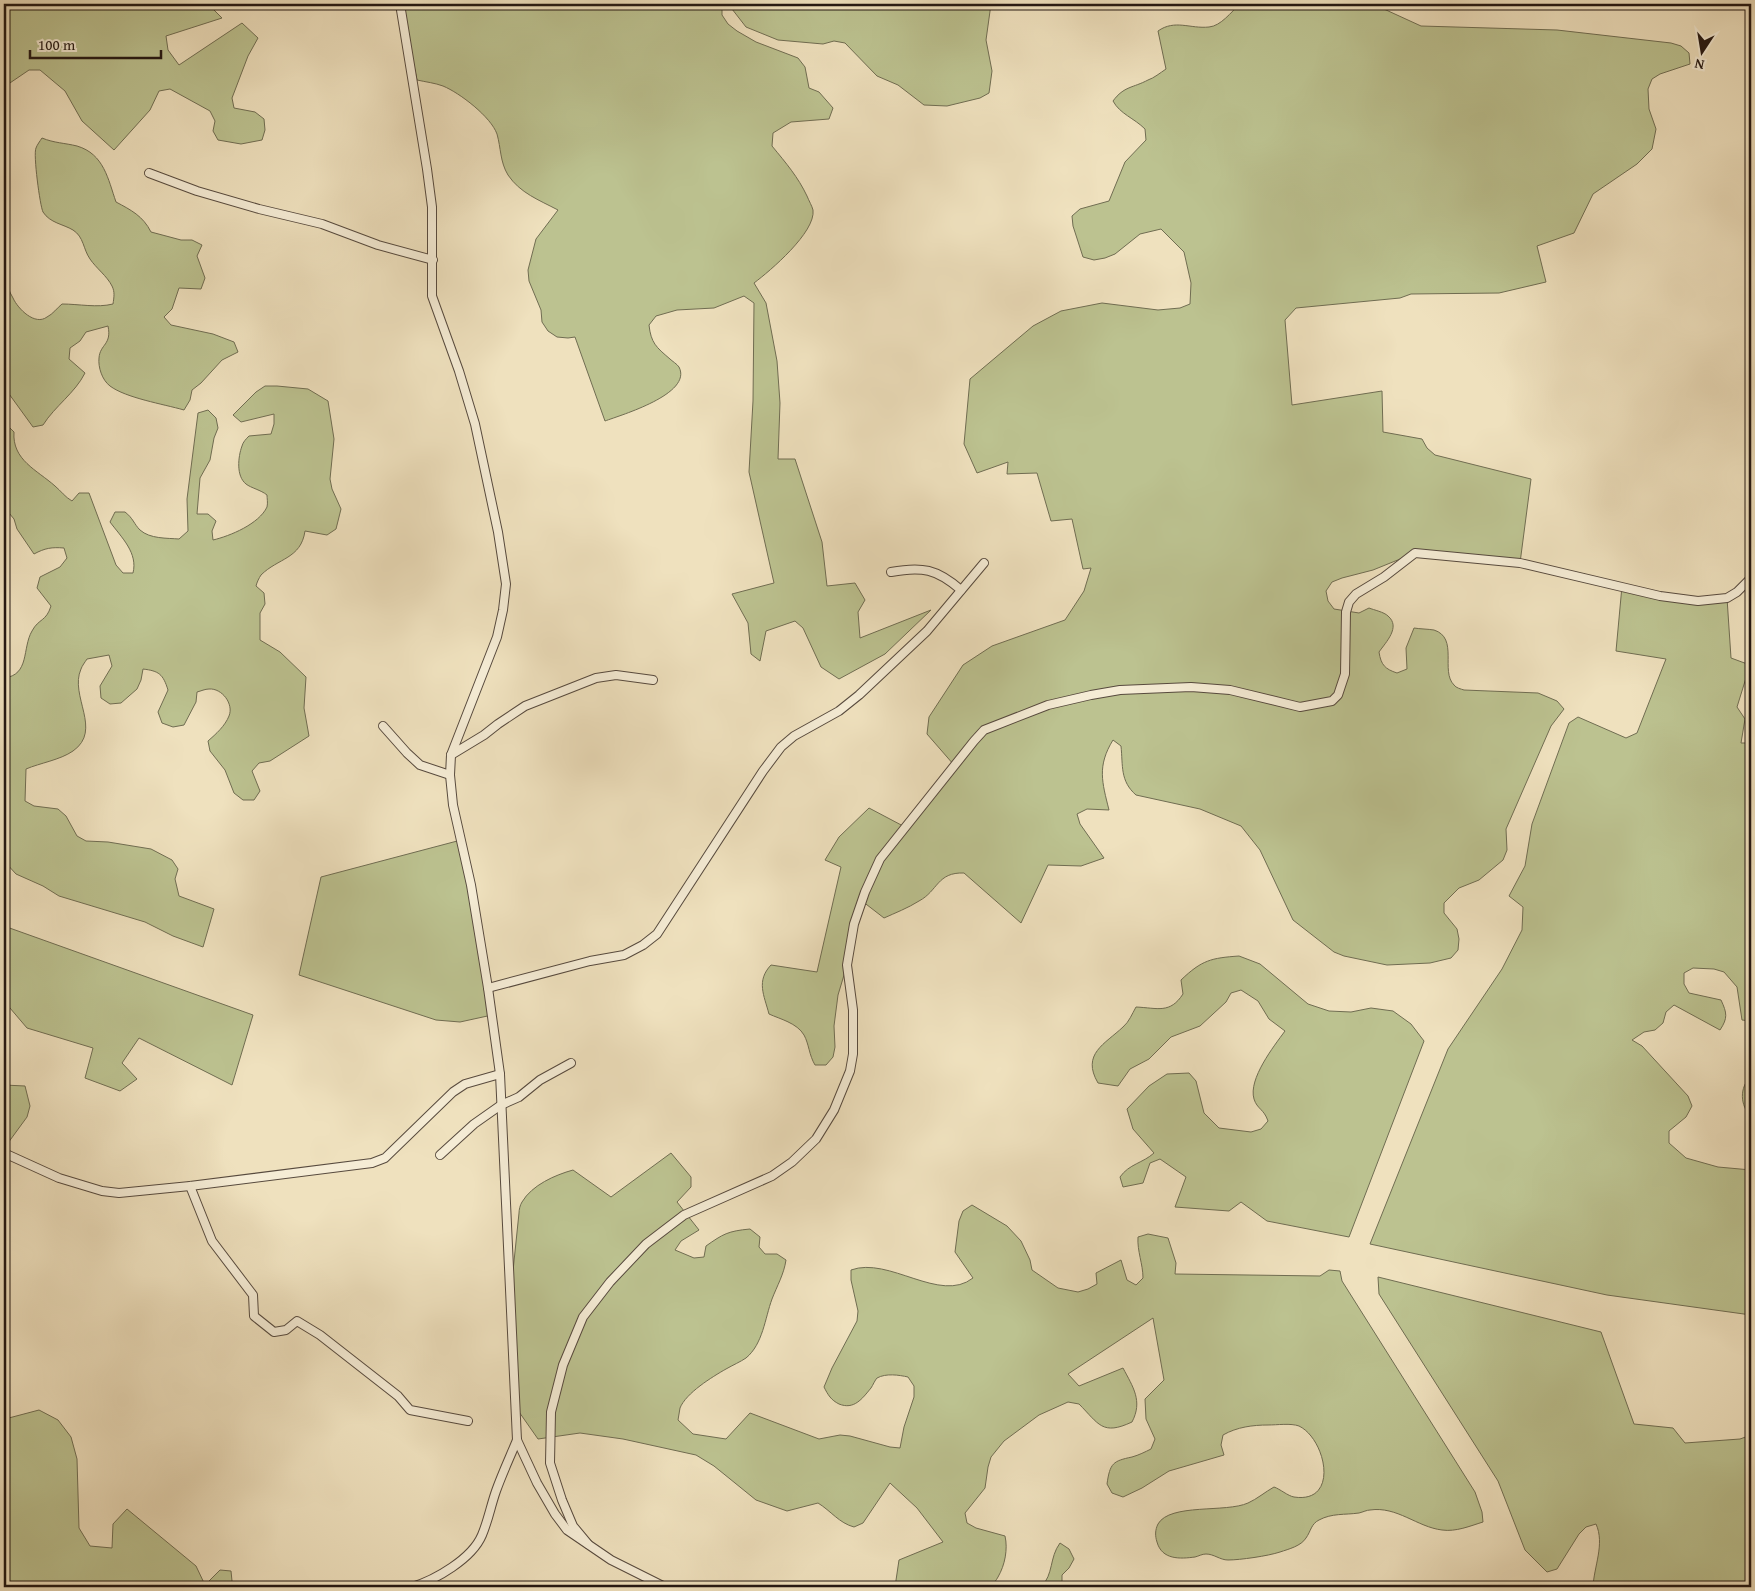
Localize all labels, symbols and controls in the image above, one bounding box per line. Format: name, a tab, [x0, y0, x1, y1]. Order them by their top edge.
scale bar	[30, 28, 161, 60]
north arrow	[1678, 28, 1728, 78]
text: 100 m	[38, 34, 76, 55]
text: N	[1692, 54, 1706, 75]

